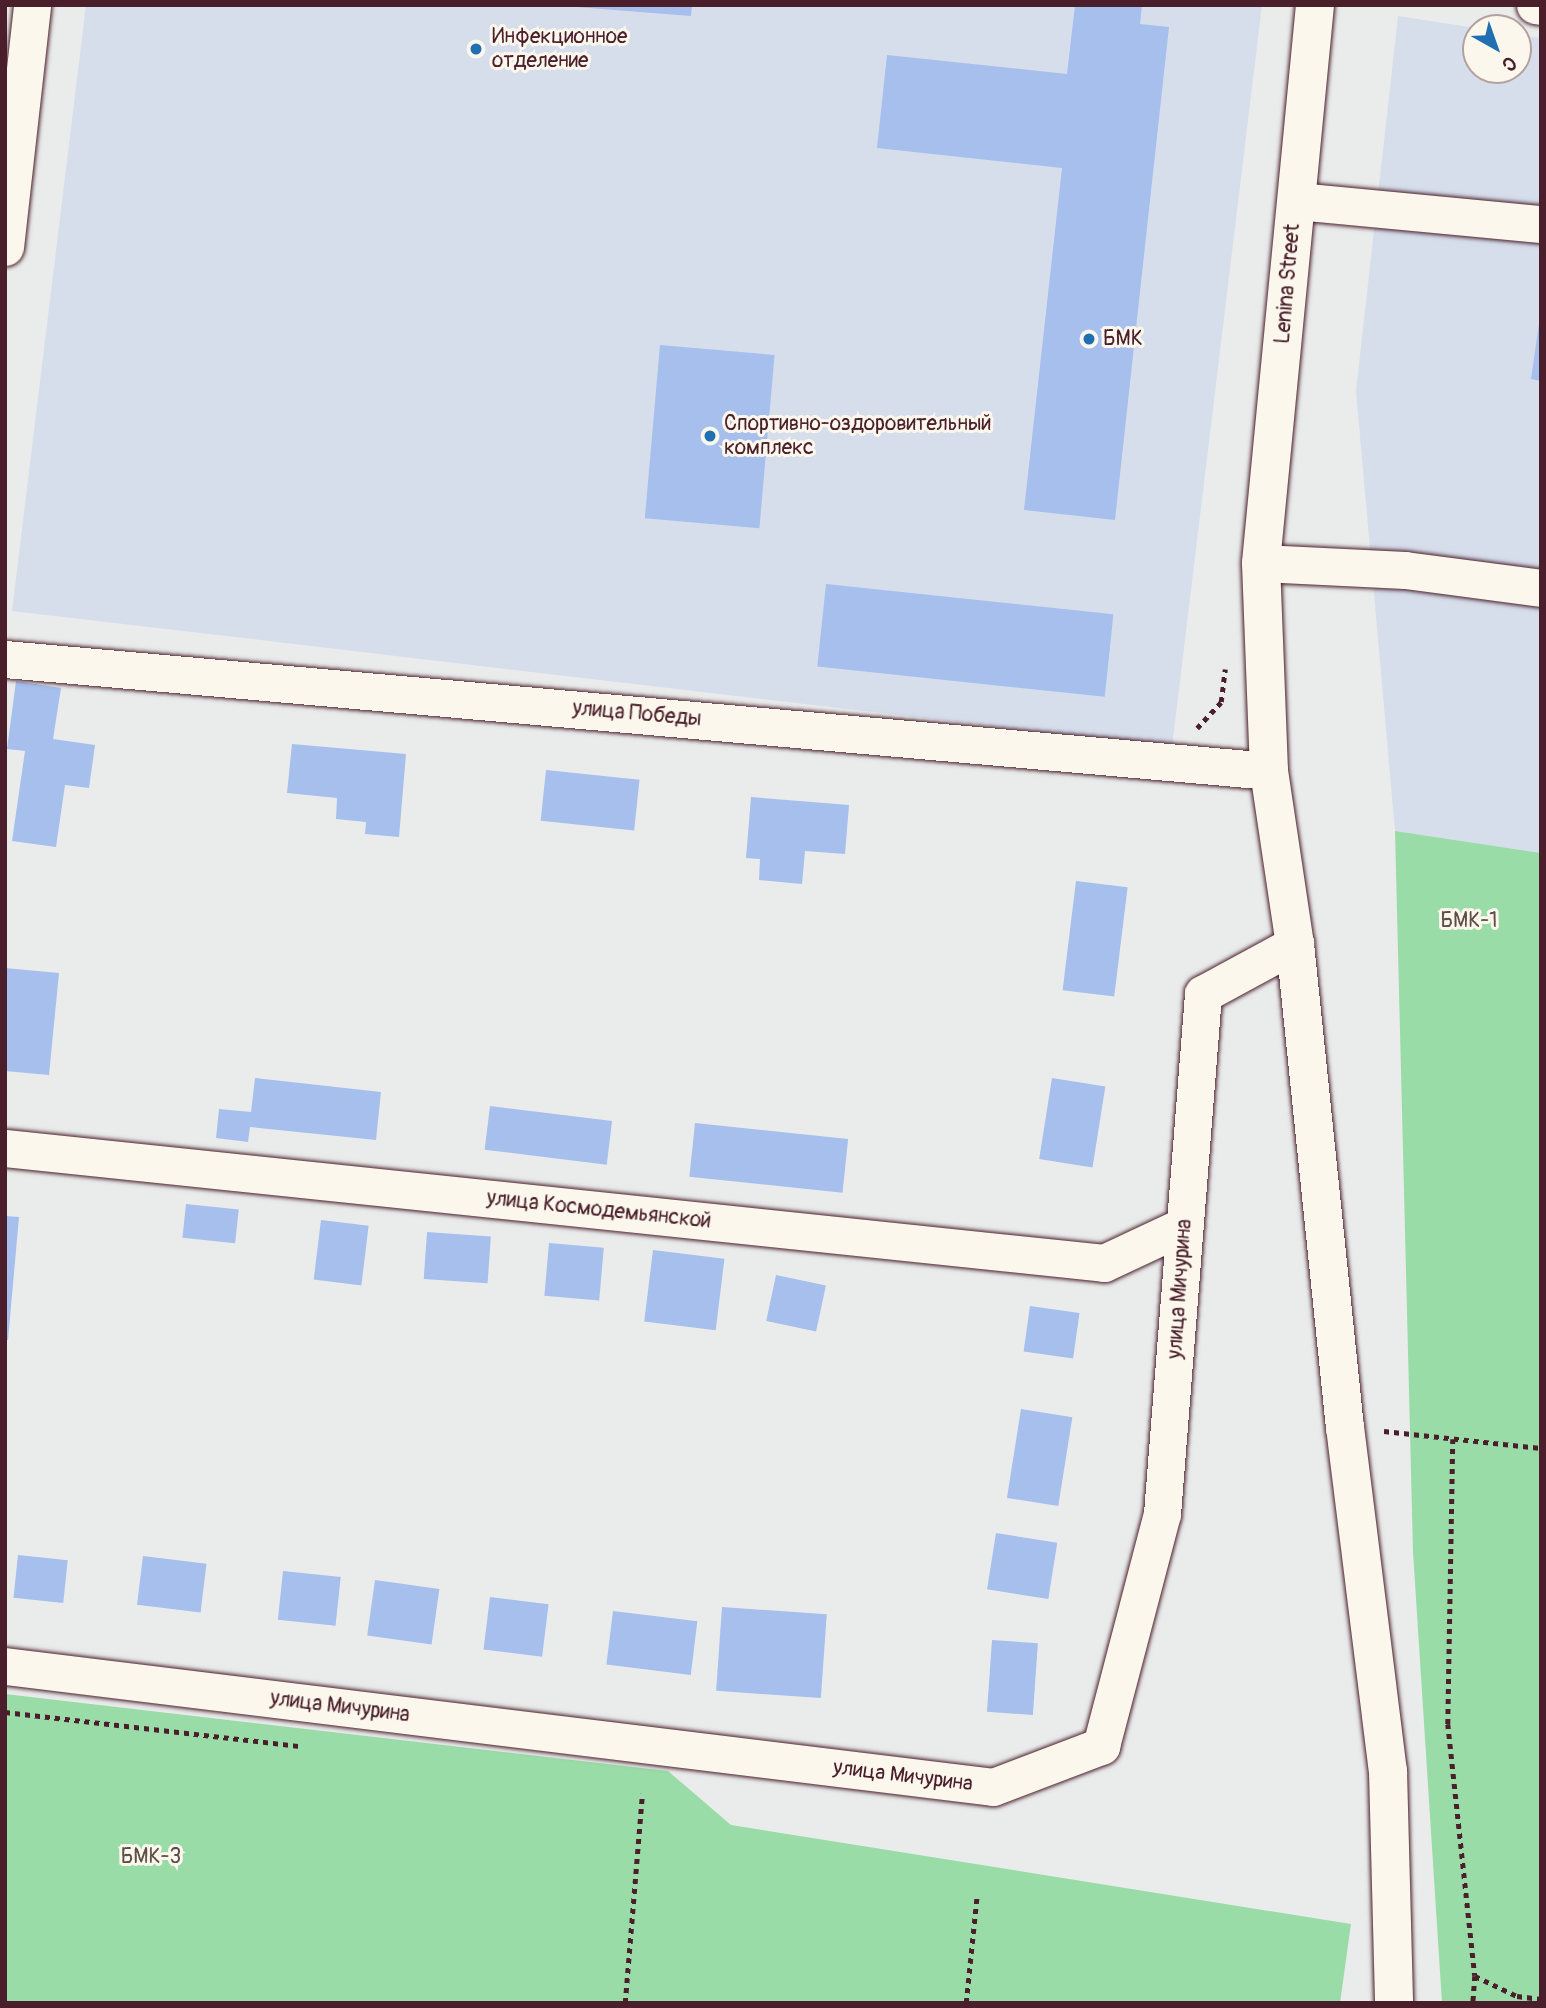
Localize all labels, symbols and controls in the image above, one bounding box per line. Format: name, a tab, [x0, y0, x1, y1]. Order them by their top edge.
north arrow	[1462, 14, 1532, 84]
place label: Инфекционное отделение	[492, 24, 627, 74]
marker: Инфекционное отделение	[466, 39, 486, 59]
text: С	[1497, 51, 1521, 77]
street label: Lenina Street	[1270, 223, 1306, 345]
place label: БМК	[1103, 326, 1143, 352]
marker: БМК	[1081, 331, 1097, 347]
place label: Спортивно-оздоровительный комплекс	[724, 411, 992, 461]
marker: Спортивно-оздоровительный комплекс	[702, 428, 718, 444]
street label: улица Победы	[572, 696, 702, 732]
park label: БМК-1	[1441, 908, 1497, 934]
street label: улица Космодемьянской	[485, 1186, 713, 1234]
street label: улица Мичурина	[1163, 1218, 1197, 1360]
street label: улица Мичурина	[269, 1686, 411, 1728]
street label: улица Мичурина	[832, 1755, 974, 1797]
park label: БМК-3	[121, 1844, 181, 1870]

